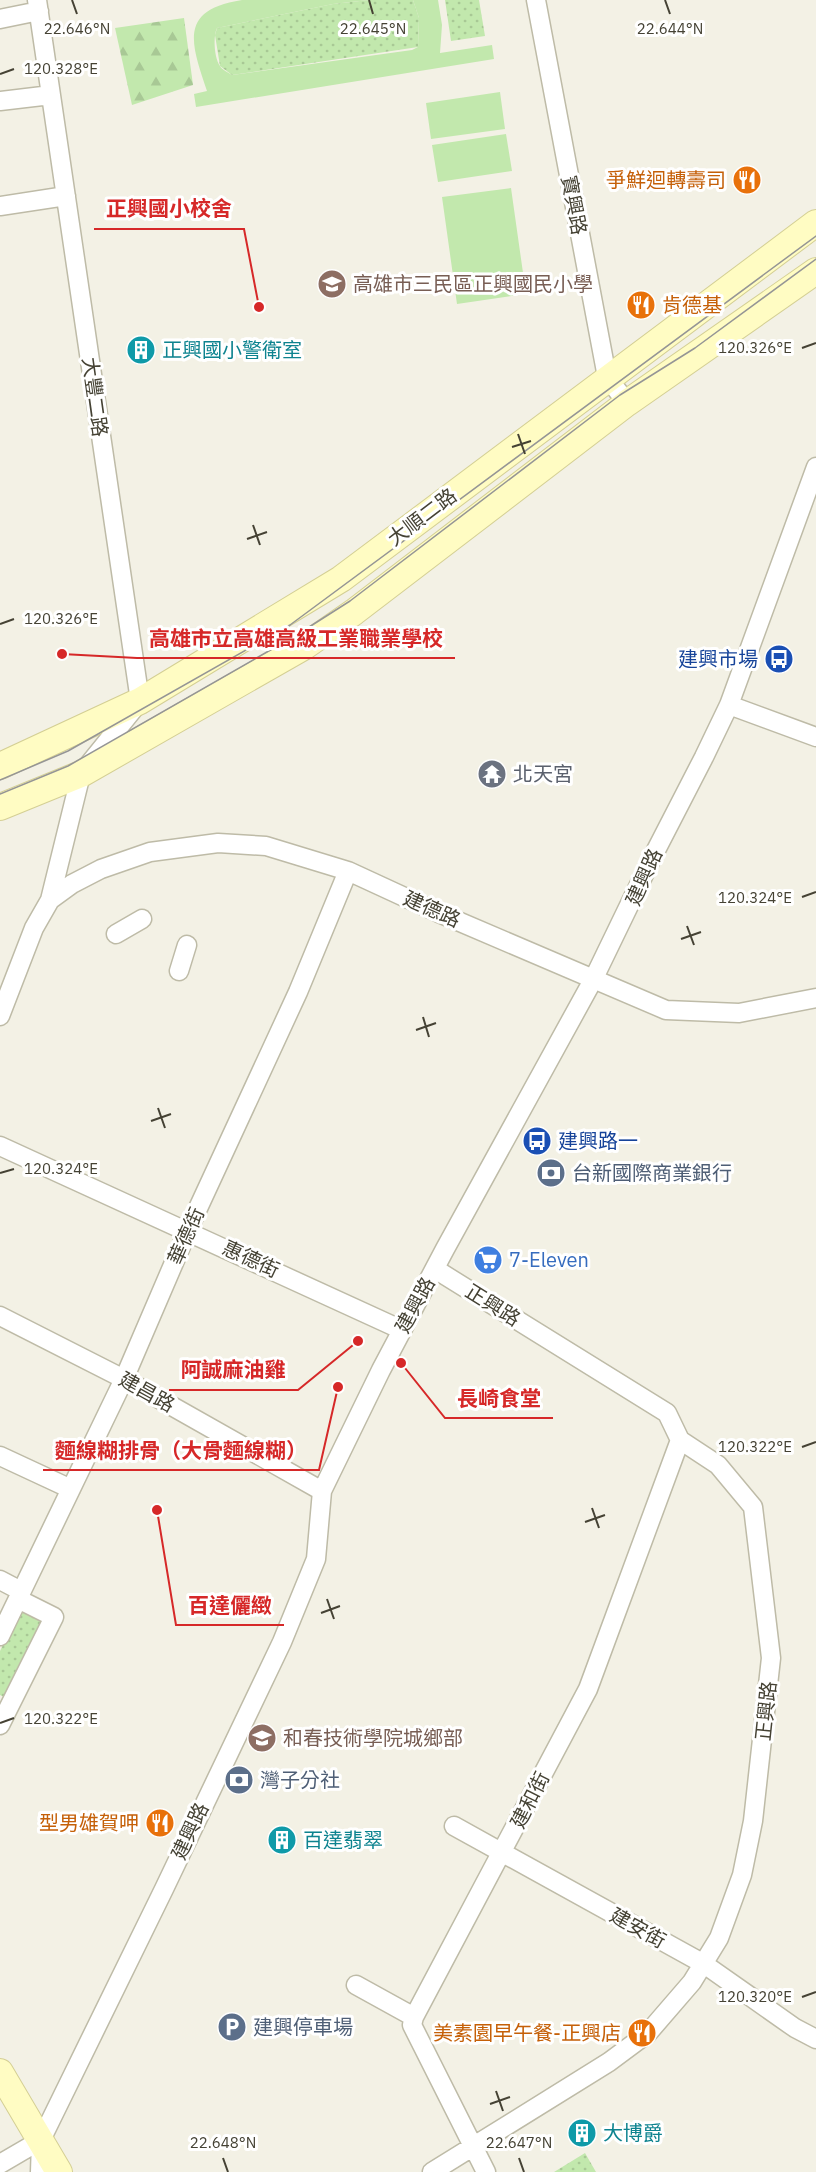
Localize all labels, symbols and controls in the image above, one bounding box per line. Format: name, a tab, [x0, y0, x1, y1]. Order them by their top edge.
text: 22.646°N	[44, 19, 110, 38]
text: 22.645°N	[340, 19, 406, 38]
text: 22.644°N	[637, 19, 703, 38]
text: 120.328°E	[24, 59, 98, 78]
restaurant icon: 爭鮮迴轉壽司	[731, 164, 763, 196]
place label: 爭鮮迴轉壽司	[606, 166, 726, 193]
street label: 寶興路	[556, 173, 593, 237]
callout: 正興國小校舍	[94, 190, 244, 229]
text: 正興國小校舍	[106, 194, 232, 222]
school or university icon: 高雄市三民區正興國民小學	[316, 268, 348, 300]
place label: 高雄市三民區正興國民小學	[353, 270, 593, 297]
restaurant icon: 肯德基	[625, 289, 657, 321]
place label: 肯德基	[662, 291, 722, 318]
building icon: 正興國小警衛室	[125, 334, 157, 366]
place label: 正興國小警衛室	[162, 336, 302, 363]
text: 120.326°E	[718, 338, 792, 357]
street label: 大豐二路	[77, 355, 114, 438]
street label: 大順二路	[382, 482, 462, 551]
text: 120.326°E	[24, 609, 98, 628]
callout: 高雄市立高雄高級工業職業學校	[137, 619, 455, 658]
text: 高雄市立高雄高級工業職業學校	[149, 624, 443, 652]
bus stop icon: 建興市場	[763, 643, 795, 675]
place label: 建興市場	[678, 645, 758, 672]
temple icon: 北天宮	[476, 758, 508, 790]
place label: 北天宮	[513, 760, 573, 787]
street label: 建興路	[619, 844, 668, 910]
street label: 建德路	[399, 884, 465, 933]
text: 120.324°E	[718, 888, 792, 907]
bus stop icon: 建興路一	[521, 1125, 553, 1157]
place label: 建興路一	[558, 1127, 638, 1154]
bank icon: 台新國際商業銀行	[535, 1157, 567, 1189]
text: 120.324°E	[24, 1159, 98, 1178]
place label: 台新國際商業銀行	[572, 1159, 732, 1186]
street label: 華德街	[161, 1203, 210, 1269]
street label: 惠德街	[218, 1234, 284, 1283]
supermarket icon: 7-Eleven	[472, 1244, 504, 1276]
place label: 7-Eleven	[509, 1246, 589, 1273]
street label: 建興路	[389, 1272, 441, 1338]
street label: 正興路	[461, 1277, 526, 1332]
callout: 阿誠麻油雞	[169, 1351, 298, 1390]
text: 阿誠麻油雞	[181, 1355, 286, 1383]
street label: 建昌路	[114, 1365, 180, 1418]
callout: 長崎食堂	[445, 1379, 553, 1418]
text: 長崎食堂	[457, 1384, 541, 1412]
callout: 麵線糊排骨（大骨麵線糊）	[43, 1431, 319, 1470]
text: 麵線糊排骨（大骨麵線糊）	[55, 1436, 307, 1464]
text: 120.322°E	[718, 1437, 792, 1456]
callout: 百達儷緻	[176, 1586, 284, 1625]
text: 百達儷緻	[188, 1591, 272, 1619]
street label: 正興路	[749, 1680, 782, 1742]
text: 120.322°E	[24, 1709, 98, 1728]
school or university icon: 和春技術學院城鄉部	[246, 1722, 278, 1754]
place label: 和春技術學院城鄉部	[283, 1724, 463, 1751]
bank icon: 灣子分社	[223, 1764, 255, 1796]
place label: 灣子分社	[260, 1766, 340, 1793]
street label: 建和街	[504, 1767, 555, 1833]
street label: 建興路	[165, 1798, 214, 1864]
restaurant icon: 型男雄賀呷	[144, 1807, 176, 1839]
place label: 型男雄賀呷	[39, 1809, 139, 1836]
building icon: 百達翡翠	[266, 1824, 298, 1856]
place label: 百達翡翠	[303, 1826, 383, 1853]
street label: 建安街	[605, 1901, 671, 1954]
text: 120.320°E	[718, 1987, 792, 2006]
parking icon: 建興停車場	[216, 2011, 248, 2043]
place label: 建興停車場	[253, 2013, 353, 2040]
restaurant icon: 美素園早午餐-正興店	[626, 2017, 658, 2049]
place label: 美素園早午餐-正興店	[433, 2019, 621, 2046]
building icon: 大博爵	[566, 2117, 598, 2149]
place label: 大博爵	[603, 2119, 663, 2146]
text: 22.648°N	[190, 2133, 256, 2152]
text: 22.647°N	[486, 2133, 552, 2152]

